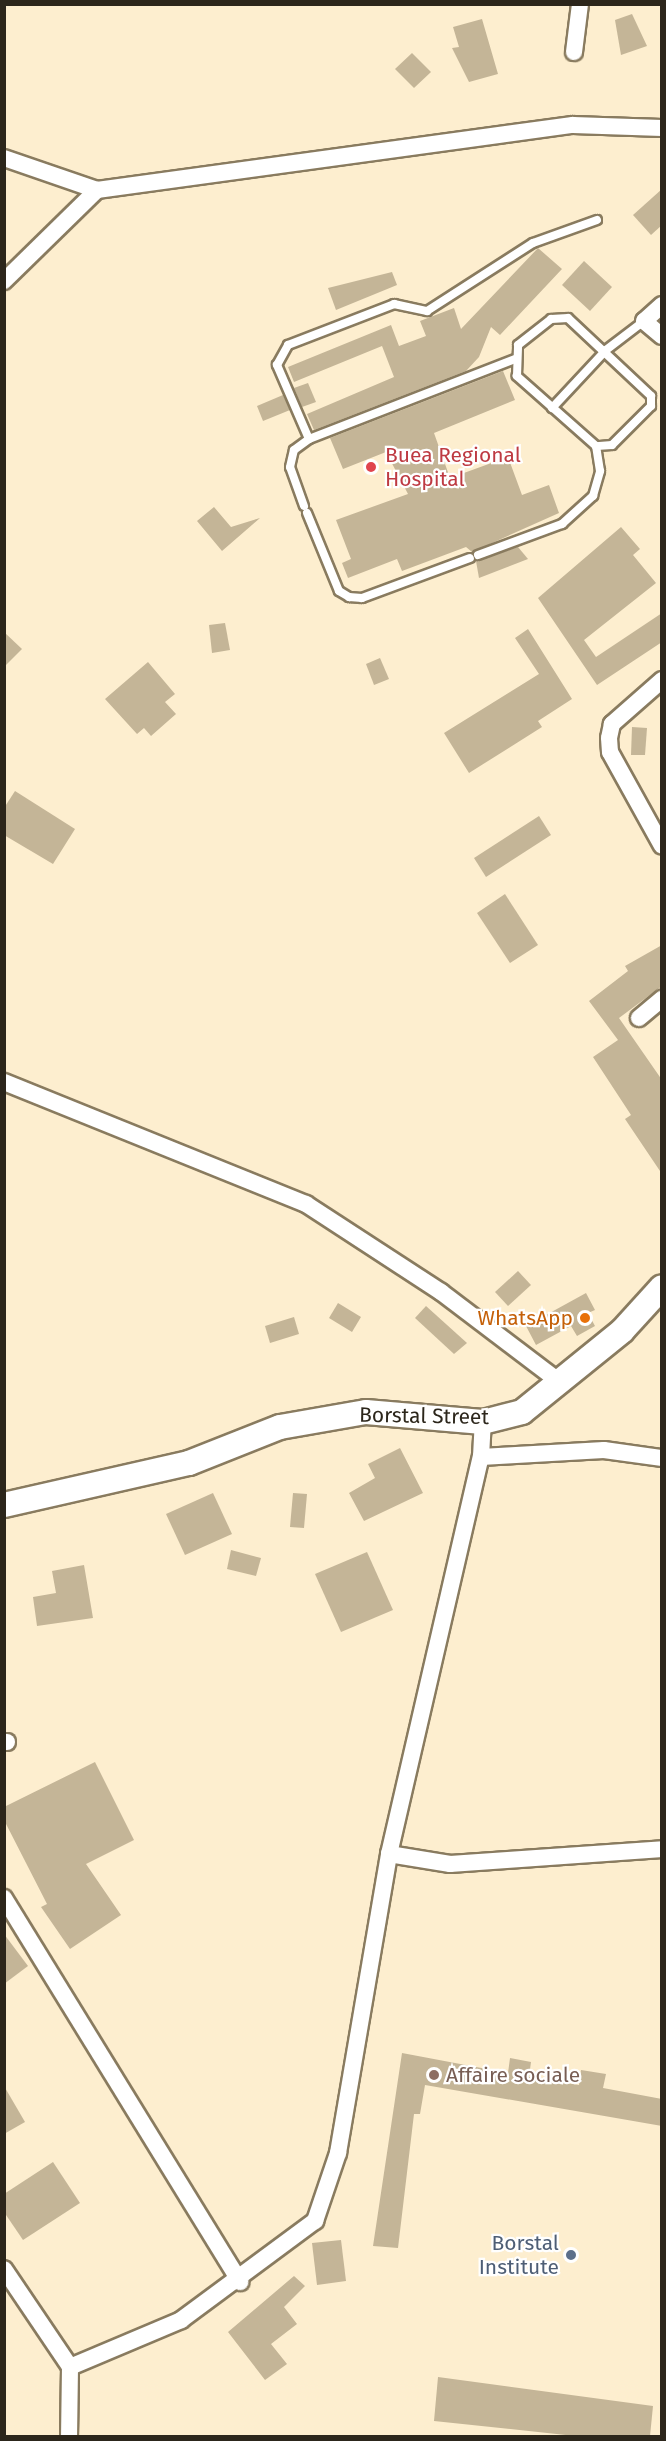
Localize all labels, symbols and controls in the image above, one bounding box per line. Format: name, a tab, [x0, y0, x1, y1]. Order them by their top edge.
place label: Buea Regional Hospital	[385, 442, 521, 492]
marker: Buea Regional Hospital	[362, 458, 380, 476]
place label: WhatsApp	[478, 1305, 573, 1331]
marker: WhatsApp	[578, 1311, 592, 1325]
street label: Borstal Street	[359, 1402, 489, 1430]
place label: Affaire sociale	[446, 2062, 580, 2088]
marker: Affaire sociale	[427, 2068, 441, 2082]
place label: Borstal Institute	[479, 2230, 559, 2280]
marker: Borstal Institute	[564, 2248, 578, 2262]

